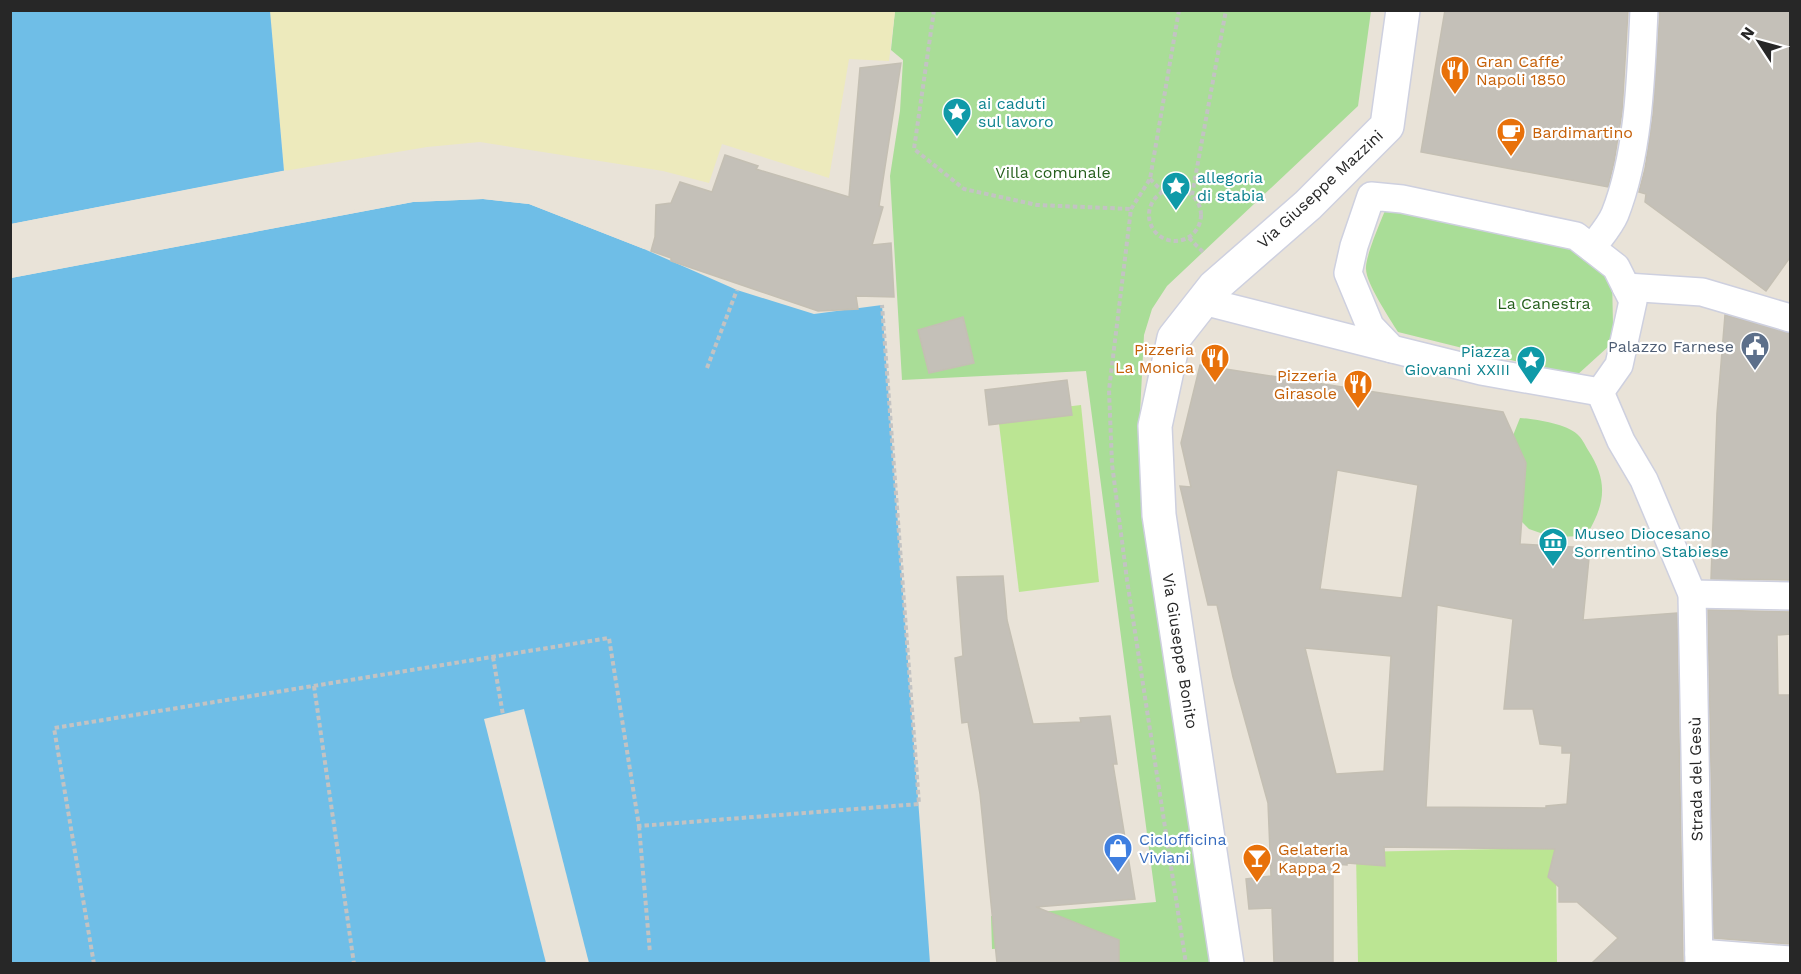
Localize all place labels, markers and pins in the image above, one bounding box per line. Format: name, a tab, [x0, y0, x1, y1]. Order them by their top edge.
place label: Gran Caffe’ Napoli 1850	[1476, 52, 1566, 89]
restaurant icon: Gran Caffe’ Napoli 1850	[1439, 54, 1471, 96]
place label: ai caduti sul lavoro	[978, 94, 1054, 131]
place icon: ai caduti sul lavoro	[941, 96, 973, 138]
cafe icon: Bardimartino	[1495, 116, 1527, 158]
place label: Bardimartino	[1532, 123, 1633, 142]
place label: allegoria di stabia	[1197, 168, 1264, 205]
place icon: allegoria di stabia	[1160, 170, 1192, 212]
public building icon: Palazzo Farnese	[1739, 330, 1771, 372]
place label: Palazzo Farnese	[1608, 337, 1734, 356]
place label: Pizzeria La Monica	[1115, 340, 1194, 377]
restaurant icon: Pizzeria La Monica	[1199, 342, 1231, 384]
place label: Piazza Giovanni XXIII	[1405, 342, 1510, 379]
place icon: Piazza Giovanni XXIII	[1515, 344, 1547, 386]
place label: Pizzeria Girasole	[1274, 366, 1337, 403]
restaurant icon: Pizzeria Girasole	[1342, 368, 1374, 410]
place label: Museo Diocesano Sorrentino Stabiese	[1574, 524, 1729, 561]
museum icon: Museo Diocesano Sorrentino Stabiese	[1537, 526, 1569, 568]
place label: Ciclofficina Viviani	[1139, 830, 1227, 867]
shop icon: Ciclofficina Viviani	[1102, 832, 1134, 874]
place label: Gelateria Kappa 2	[1278, 840, 1348, 877]
bar icon: Gelateria Kappa 2	[1241, 842, 1273, 884]

